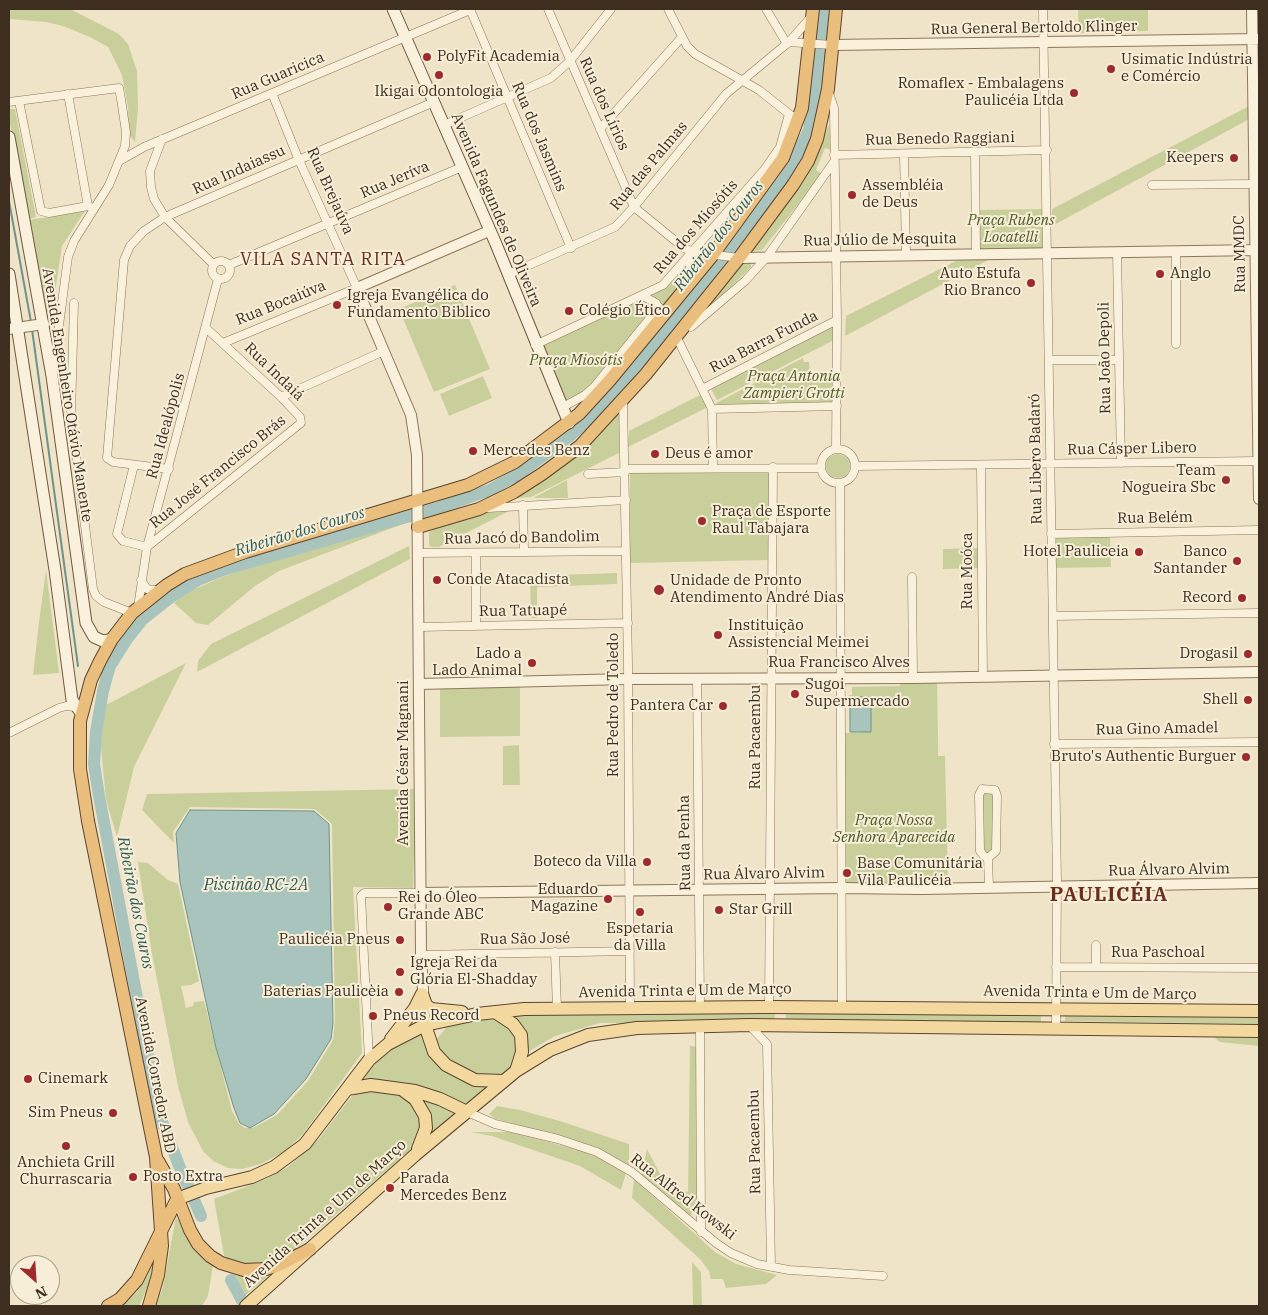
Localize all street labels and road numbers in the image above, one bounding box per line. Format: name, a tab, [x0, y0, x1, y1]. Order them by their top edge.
street label: Rua General Bertoldo Klinger	[931, 17, 1137, 39]
street label: Rua Guaricica	[229, 48, 327, 104]
street label: Rua dos Lírios	[575, 55, 633, 153]
street label: Rua dos Jasmins	[508, 79, 570, 195]
street label: Avenida Fagundes de Oliveira	[447, 110, 545, 310]
street label: Rua das Palmas	[607, 118, 691, 214]
street label: Rua Benedo Raggiani	[865, 129, 1015, 149]
street label: Rua Indaiassu	[190, 141, 288, 199]
street label: Rua Brejaúva	[303, 145, 357, 237]
street label: Rua Jeríva	[358, 157, 432, 203]
street label: Rua dos Miosótis	[650, 176, 742, 278]
street label: Rua MMDC	[1230, 215, 1250, 293]
street label: Rua Júlio de Mesquita	[803, 230, 957, 250]
street label: Avenida Engenheiro Otávio Manente	[38, 267, 96, 523]
street label: Rua Bocaiúva	[233, 277, 329, 329]
street label: Rua João Depoli	[1095, 302, 1115, 414]
street label: Rua Barra Funda	[707, 307, 821, 377]
street label: Rua Indaiá	[240, 339, 308, 405]
street label: Rua Idealópolis	[143, 371, 189, 481]
street label: Rua Libero Badaró	[1026, 393, 1046, 525]
street label: Rua José Francisco Brás	[146, 412, 290, 532]
street label: Rua Cásper Libero	[1067, 439, 1197, 459]
street label: Rua Belém	[1117, 508, 1193, 528]
street label: Rua Jacó do Bandolim	[444, 528, 600, 548]
street label: Rua Moóca	[959, 532, 977, 610]
street label: Rua Tatuapé	[479, 601, 567, 621]
street label: Rua Pedro de Toledo	[605, 633, 623, 777]
street label: Rua Francisco Alves	[768, 654, 910, 672]
street label: Avenida César Magnani	[395, 680, 413, 846]
street label: Rua Pacaembu	[747, 685, 765, 789]
street label: Rua Gino Amadel	[1096, 719, 1218, 739]
street label: Rua da Penha	[675, 795, 695, 891]
street label: Rua Álvaro Alvim	[1108, 860, 1230, 880]
street label: Rua Álvaro Alvim	[703, 864, 825, 884]
street label: Rua São José	[480, 929, 570, 949]
street label: Rua Paschoal	[1111, 944, 1205, 962]
street label: Avenida Trinta e Um de Março	[578, 980, 792, 1002]
street label: Avenida Trinta e Um de Março	[983, 982, 1197, 1004]
street label: Avenida Corredor ABD	[131, 995, 179, 1155]
street label: Rua Pacaembu	[745, 1089, 765, 1195]
street label: Avenida Trinta e Um de Março	[240, 1136, 410, 1292]
street label: Rua Alfred Kowski	[627, 1150, 739, 1244]

